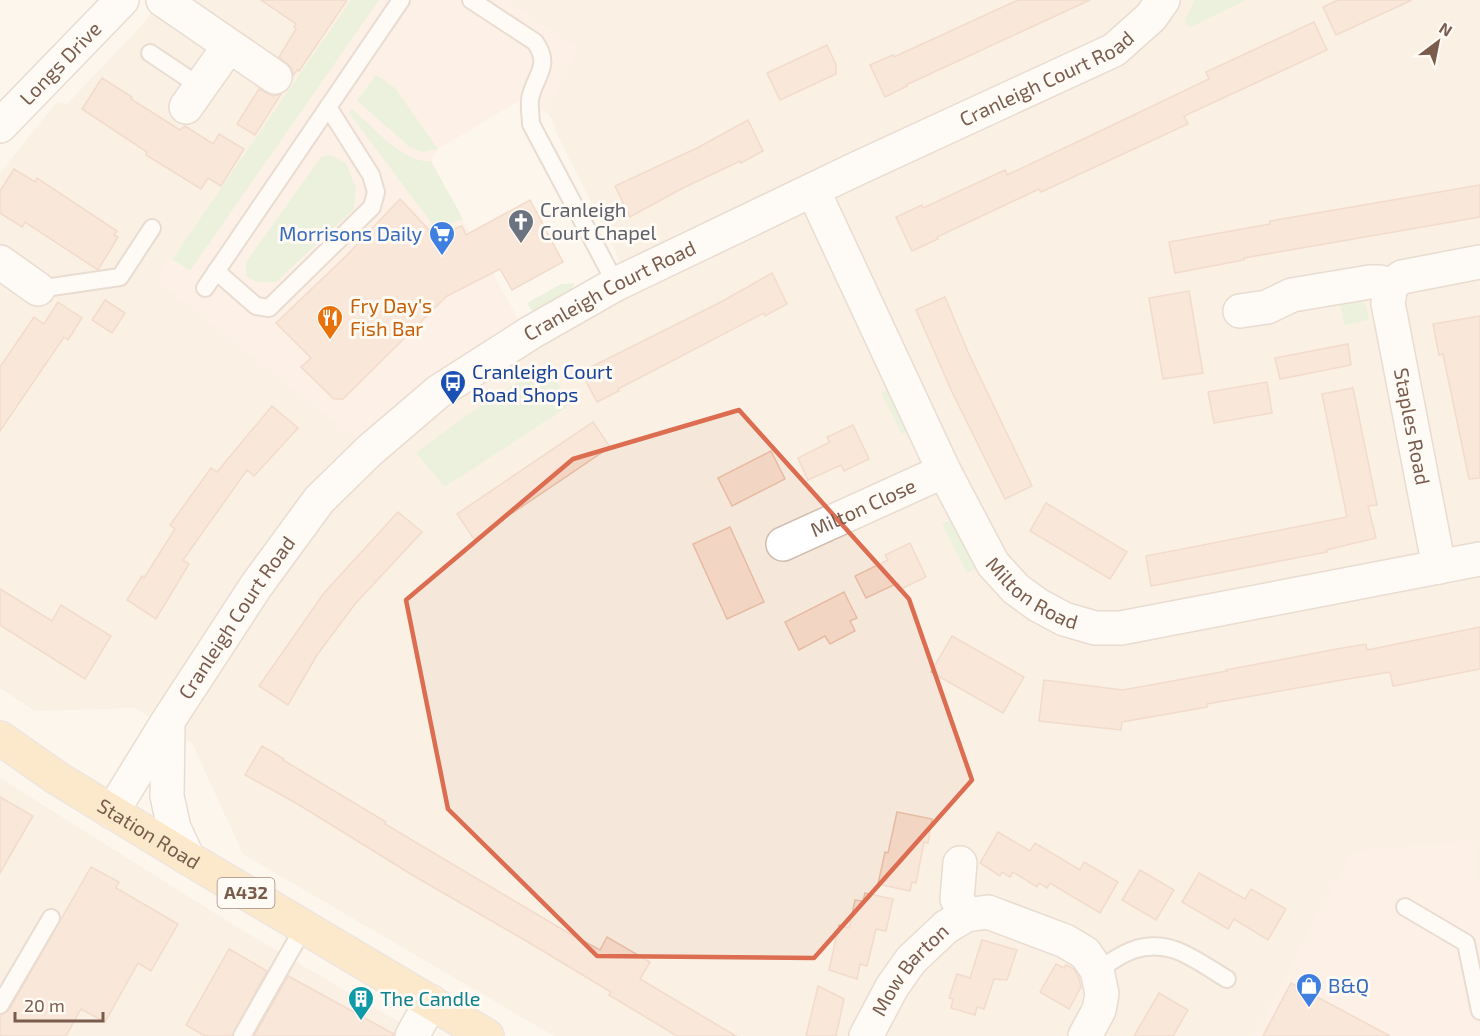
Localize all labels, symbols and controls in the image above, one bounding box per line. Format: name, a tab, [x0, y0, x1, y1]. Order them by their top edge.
north arrow	[1408, 12, 1468, 72]
street label: Longs Drive	[14, 16, 105, 109]
text: N	[1436, 18, 1456, 40]
street label: Cranleigh Court Road	[955, 25, 1138, 131]
place label: Cranleigh Court Chapel	[540, 197, 657, 244]
church icon: Cranleigh Court Chapel	[506, 207, 536, 245]
supermarket icon: Morrisons Daily	[427, 219, 457, 257]
place label: Morrisons Daily	[279, 221, 422, 245]
street label: Cranleigh Court Road	[519, 235, 699, 345]
place label: Fry Day's Fish Bar	[350, 293, 432, 340]
restaurant icon: Fry Day's Fish Bar	[315, 303, 345, 341]
place label: Cranleigh Court Road Shops	[472, 359, 613, 406]
street label: Staples Road	[1390, 366, 1436, 487]
bus stop icon: Cranleigh Court Road Shops	[438, 368, 468, 406]
street label: Milton Close	[806, 472, 919, 541]
street label: Cranleigh Court Road	[173, 531, 300, 703]
street label: Milton Road	[982, 552, 1081, 633]
street label: Station Road	[93, 793, 205, 873]
road number: A432	[218, 878, 274, 908]
street label: Mow Barton	[866, 918, 953, 1020]
shop icon: B&Q	[1294, 971, 1324, 1009]
place label: B&Q	[1328, 973, 1369, 997]
building icon: The Candle	[346, 984, 376, 1022]
scale bar	[15, 985, 104, 1023]
place label: The Candle	[380, 986, 481, 1010]
text: 20 m	[24, 994, 65, 1016]

